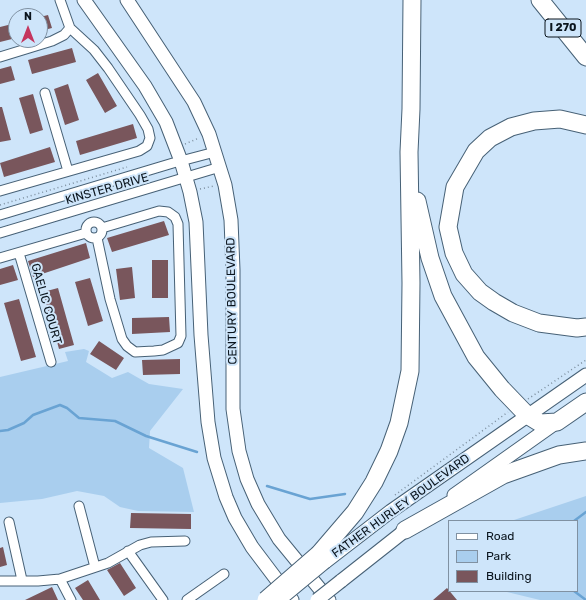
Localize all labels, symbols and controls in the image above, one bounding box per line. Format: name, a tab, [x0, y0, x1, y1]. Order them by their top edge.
north arrow	[8, 8, 48, 48]
text: N	[24, 10, 32, 23]
road number: I 270	[545, 19, 581, 37]
street label: KINSTER DRIVE	[64, 170, 150, 208]
street label: CENTURY BOULEVARD	[224, 237, 240, 365]
street label: GAELIC COURT	[28, 262, 64, 346]
street label: FATHER HURLEY BOULEVARD	[329, 451, 473, 561]
legend	[448, 520, 578, 592]
text: Road	[486, 529, 514, 543]
text: Park	[486, 549, 511, 563]
text: Building	[486, 569, 532, 583]

